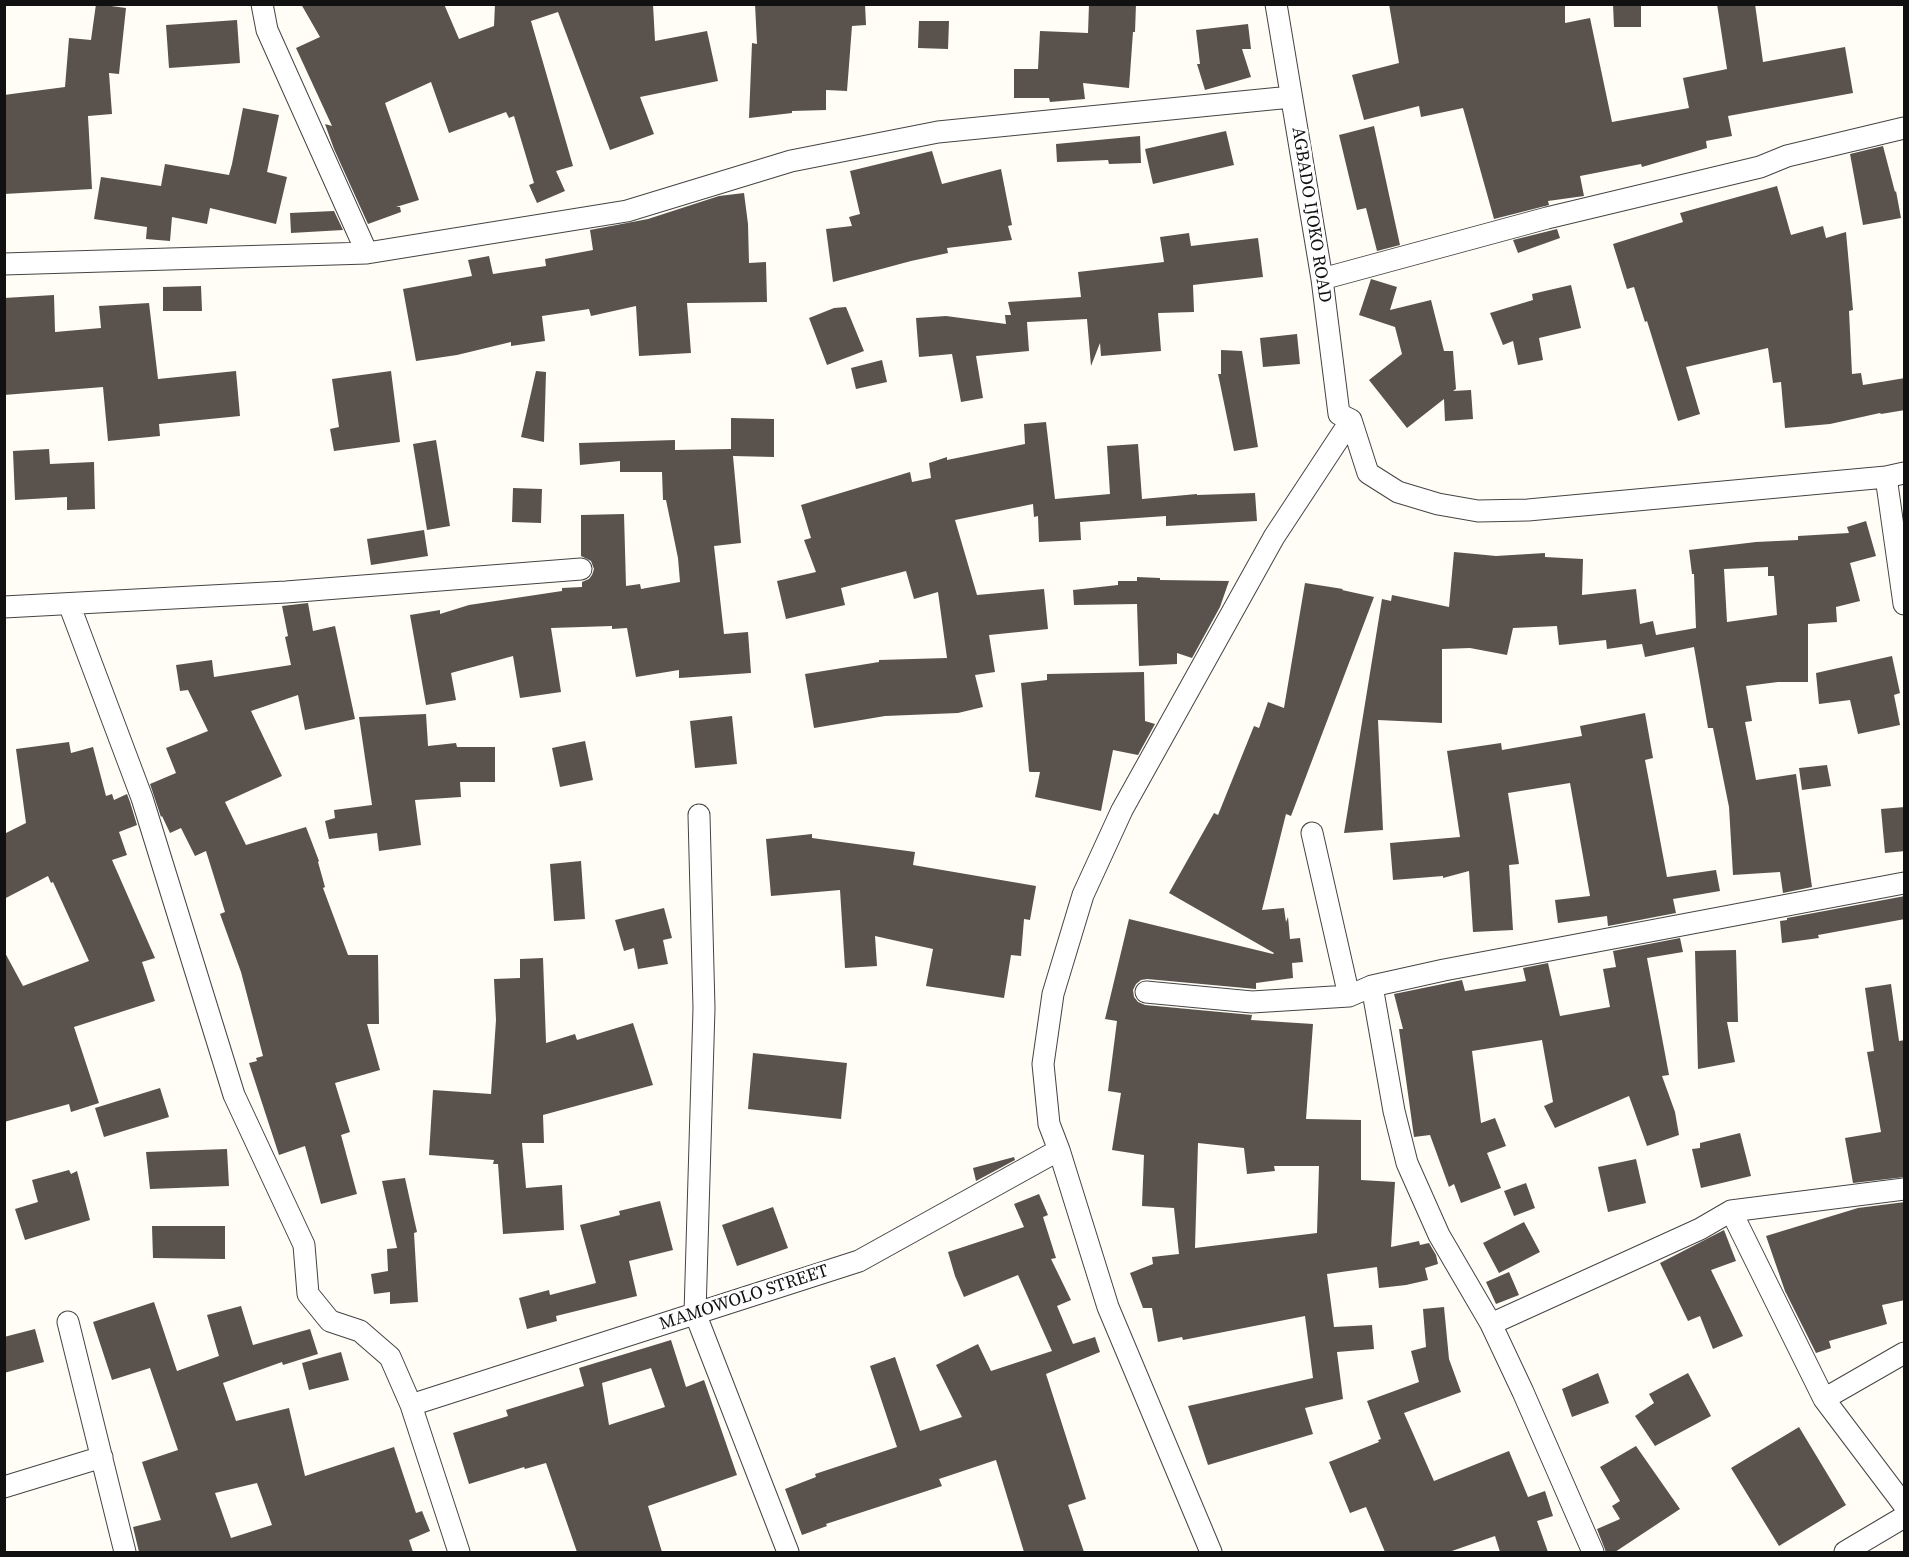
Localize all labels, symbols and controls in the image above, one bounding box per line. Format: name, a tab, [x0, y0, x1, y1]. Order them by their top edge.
street label: AGBADO IJOKO ROAD	[1286, 126, 1336, 304]
street label: MAMOWOLO STREET	[657, 1260, 831, 1336]

